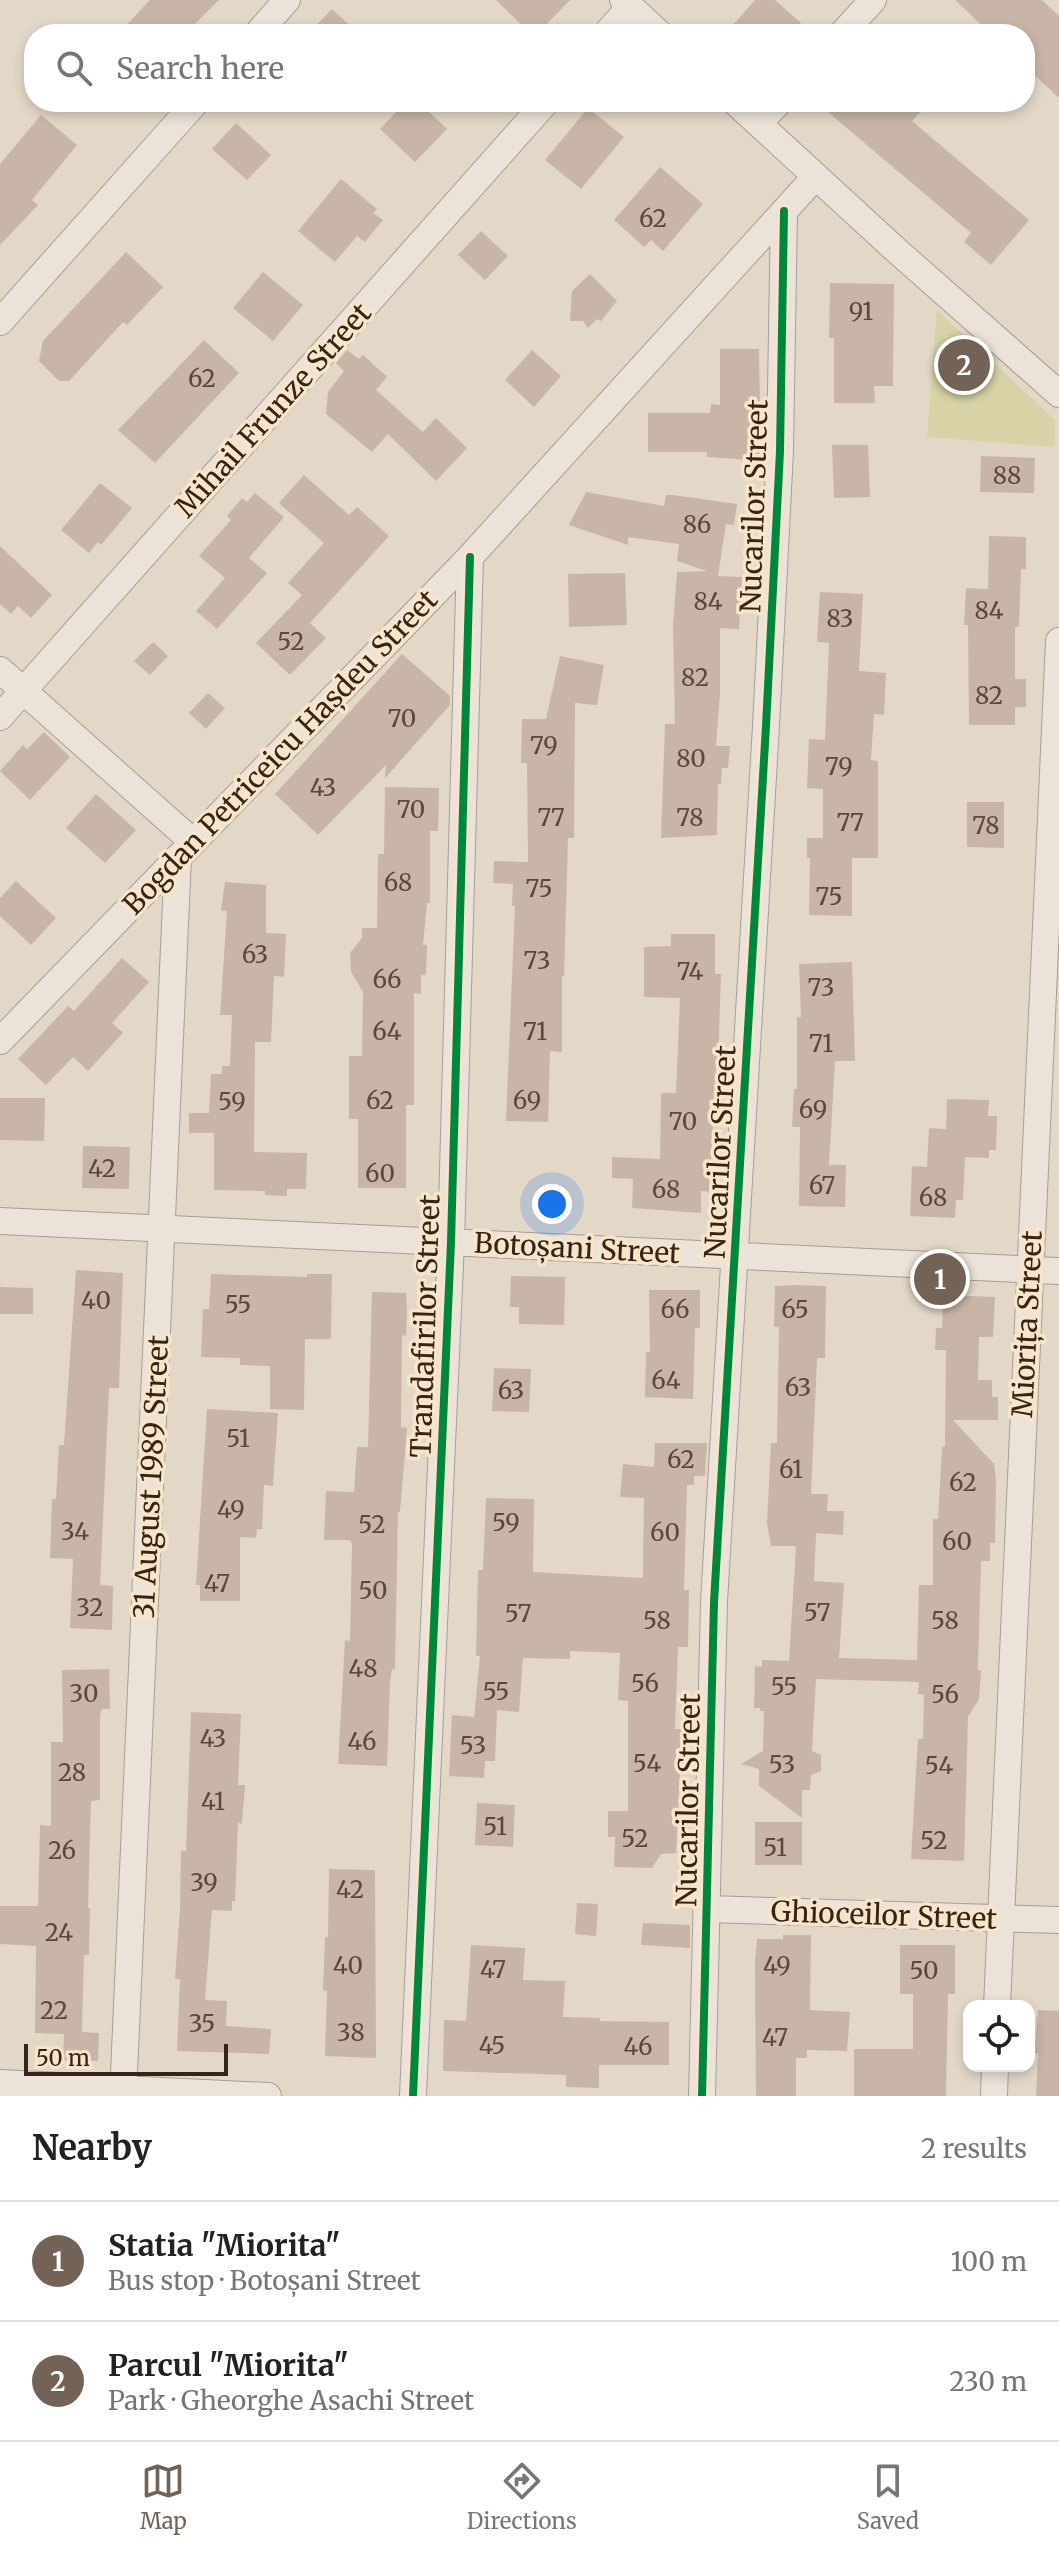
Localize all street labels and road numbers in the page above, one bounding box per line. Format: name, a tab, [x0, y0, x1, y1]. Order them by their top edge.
street label: Mihail Frunze Street	[167, 295, 379, 525]
street label: Nucarilor Street	[732, 399, 776, 613]
street label: Bogdan Petriceicu Hașdeu Street	[115, 582, 445, 922]
street label: Nucarilor Street	[696, 1044, 744, 1260]
street label: Trandafirilor Street	[402, 1194, 448, 1458]
street label: Botoșani Street	[473, 1225, 681, 1271]
street label: Miorița Street	[1004, 1230, 1050, 1418]
street label: 31 August 1989 Street	[126, 1334, 176, 1620]
street label: Nucarilor Street	[668, 1693, 708, 1907]
street label: Ghioceilor Street	[770, 1893, 998, 1937]

